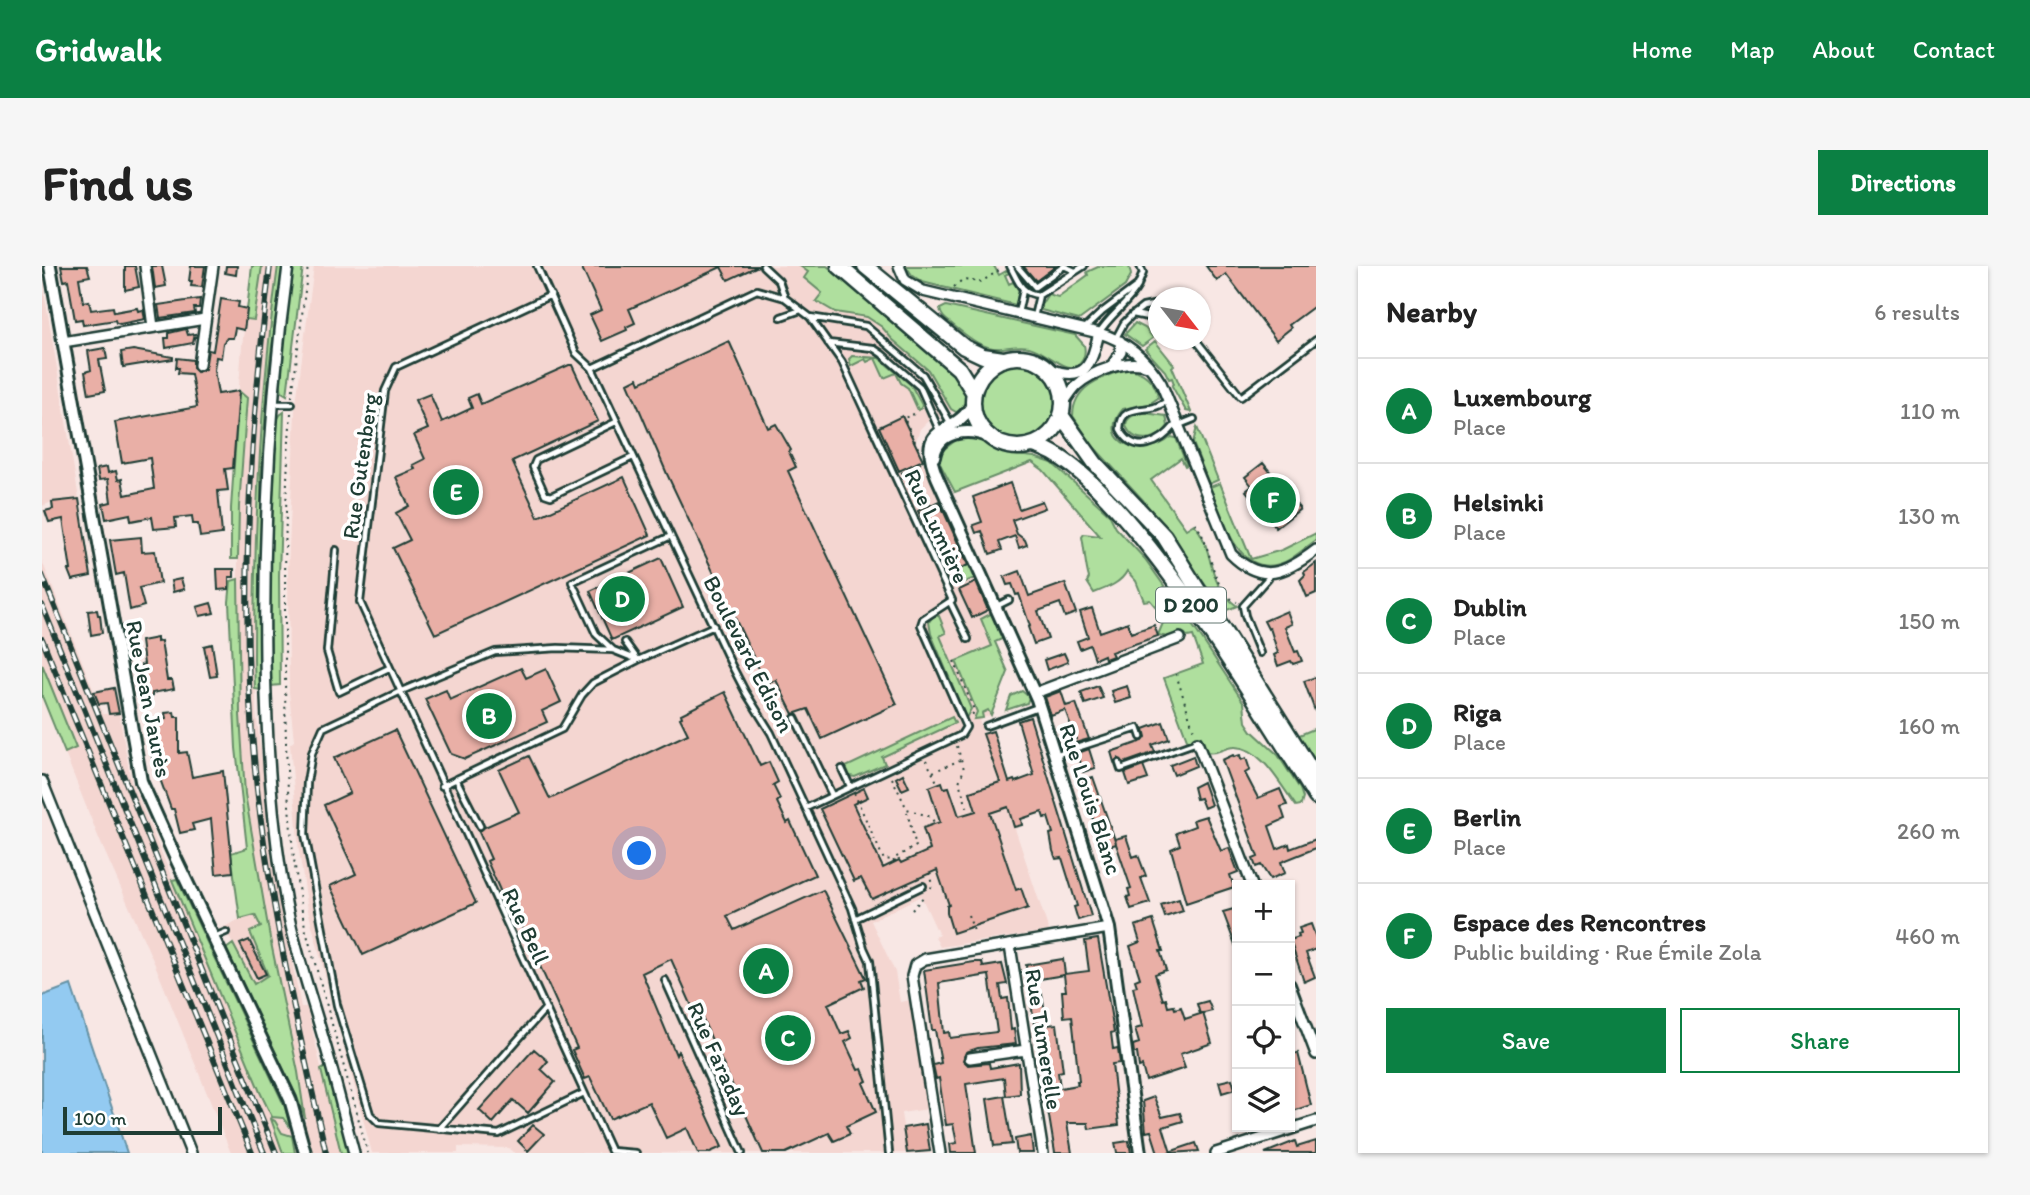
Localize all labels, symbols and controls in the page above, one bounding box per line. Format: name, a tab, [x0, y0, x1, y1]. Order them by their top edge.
text: Gridwalk	[35, 30, 162, 69]
text: Home	[1632, 35, 1692, 64]
text: Map	[1730, 35, 1774, 64]
text: About	[1812, 35, 1875, 64]
text: Contact	[1913, 35, 1995, 64]
button: Directions	[1818, 150, 1988, 215]
text: Find us	[42, 153, 193, 212]
north arrow	[1148, 287, 1211, 350]
text: Nearby	[1386, 293, 1477, 330]
text: 6 results	[1874, 298, 1960, 326]
text: Luxembourg	[1453, 381, 1591, 413]
street label: Rue Gutenberg	[336, 391, 384, 541]
text: A	[1402, 397, 1416, 425]
text: 110 m	[1900, 397, 1960, 425]
text: Place	[1453, 413, 1506, 441]
street label: Rue Lumière	[898, 464, 976, 588]
pin: E	[433, 466, 479, 518]
pin: F	[1250, 474, 1296, 526]
text: Helsinki	[1453, 486, 1544, 518]
text: B	[1402, 502, 1416, 530]
text: 130 m	[1898, 502, 1960, 530]
text: Place	[1453, 518, 1506, 546]
street label: Boulevard Edison	[697, 571, 801, 737]
pin: D	[599, 573, 645, 625]
road number: D 200	[1156, 588, 1226, 622]
text: Dublin	[1453, 591, 1527, 623]
text: C	[1402, 607, 1416, 635]
text: 150 m	[1899, 607, 1960, 635]
street label: Rue Jean Jaurès	[120, 618, 178, 780]
text: Place	[1453, 623, 1506, 651]
pin: B	[466, 690, 512, 742]
text: Riga	[1453, 696, 1502, 728]
text: D	[1401, 712, 1417, 740]
text: 160 m	[1898, 712, 1960, 740]
street label: Rue Louis Blanc	[1053, 720, 1129, 878]
text: Place	[1453, 728, 1506, 756]
text: Berlin	[1453, 801, 1521, 833]
text: E	[1403, 817, 1415, 845]
text: 260 m	[1897, 817, 1960, 845]
text: Place	[1453, 833, 1506, 861]
your location	[622, 836, 656, 870]
map controls	[1232, 880, 1295, 1132]
button: +	[1232, 880, 1295, 943]
street label: Rue Bell	[496, 883, 556, 969]
text: Espace des Rencontres	[1453, 906, 1706, 938]
text: F	[1403, 922, 1415, 950]
text: 460 m	[1895, 922, 1960, 950]
text: Public building · Rue Émile Zola	[1453, 938, 1762, 966]
button: −	[1232, 943, 1295, 1006]
pin: A	[743, 945, 789, 997]
street label: Rue Tumerelle	[1019, 966, 1069, 1112]
street label: Rue Faraday	[681, 997, 757, 1121]
button: locate	[1232, 1006, 1295, 1069]
button: Save	[1386, 1008, 1666, 1073]
button: Share	[1680, 1008, 1960, 1073]
pin: C	[765, 1012, 811, 1064]
button: layers	[1232, 1069, 1295, 1132]
scale bar	[63, 1104, 222, 1136]
text: 100 m	[74, 1107, 126, 1130]

